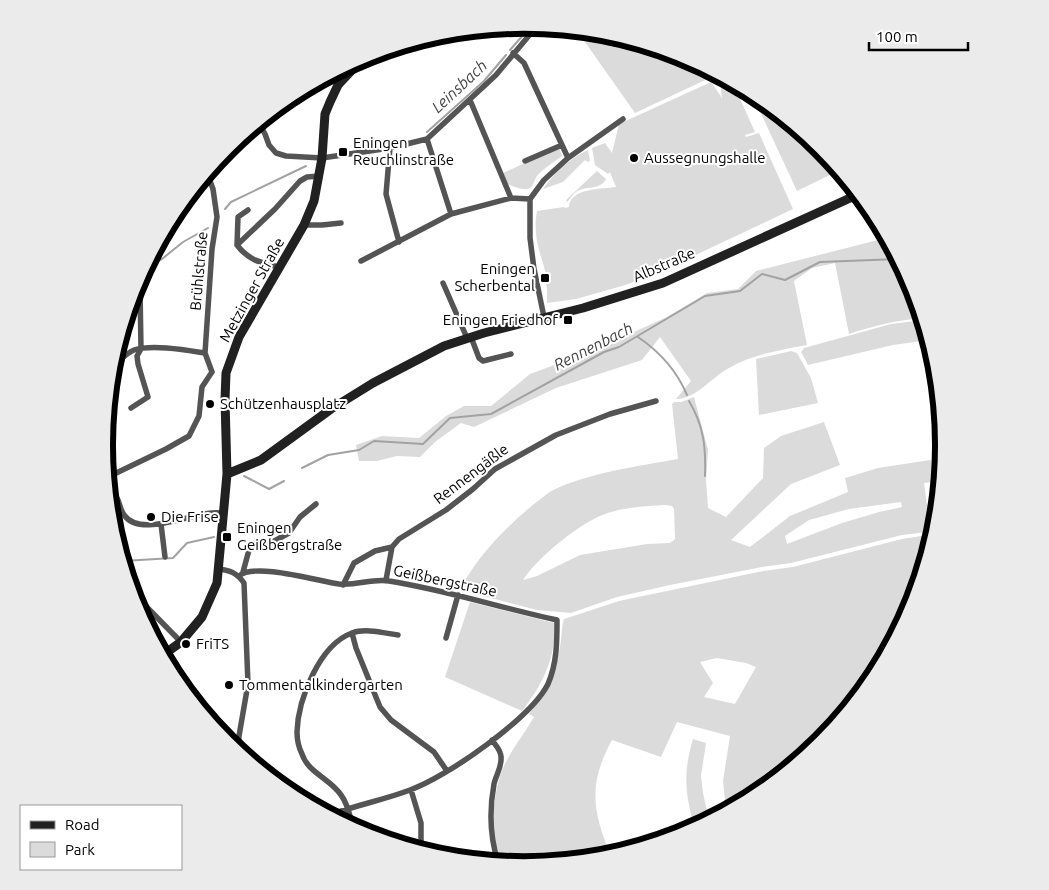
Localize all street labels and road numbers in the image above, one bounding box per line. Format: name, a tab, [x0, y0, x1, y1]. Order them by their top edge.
street label: Brühlstraße	[187, 231, 210, 311]
street label: Metzinger Straße	[216, 235, 287, 345]
street label: Albstraße	[630, 244, 697, 285]
street label: Rennengäßle	[430, 440, 511, 507]
street label: Geißbergstraße	[392, 561, 498, 600]

